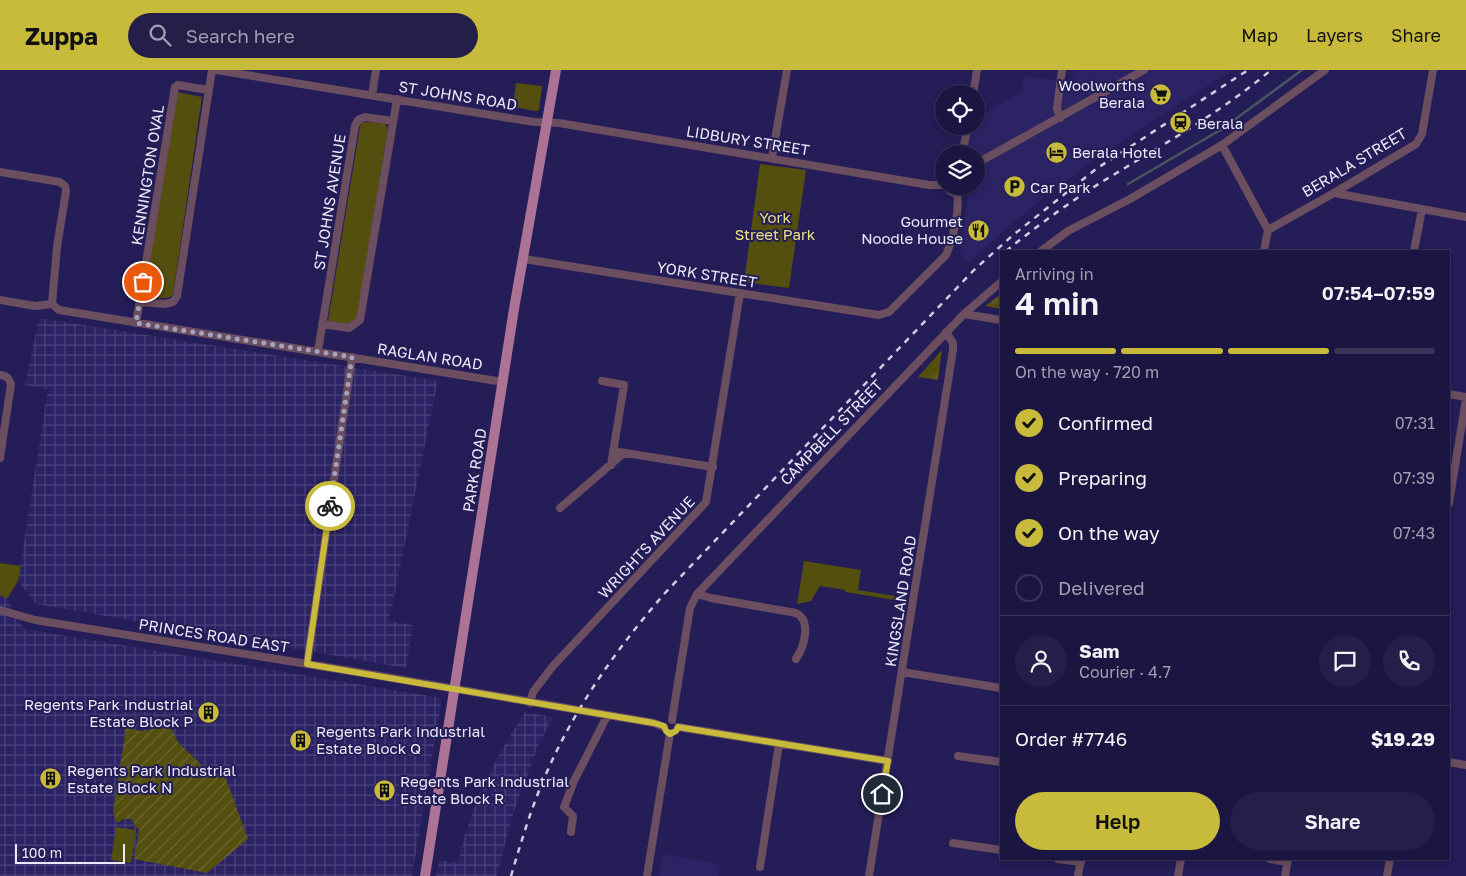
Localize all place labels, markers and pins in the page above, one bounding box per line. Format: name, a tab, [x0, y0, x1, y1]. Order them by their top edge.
place label: Woolworths Berala	[1058, 76, 1145, 111]
supermarket icon: Woolworths Berala	[1149, 82, 1173, 106]
station icon: Berala	[1169, 111, 1193, 135]
place label: Berala	[1197, 114, 1243, 132]
hotel icon: Berala Hotel	[1044, 140, 1068, 164]
place label: Berala Hotel	[1072, 143, 1162, 161]
parking icon: Car Park	[1002, 175, 1026, 199]
place label: Car Park	[1030, 178, 1091, 196]
place label: Gourmet Noodle House	[861, 212, 963, 247]
restaurant icon: Gourmet Noodle House	[967, 218, 991, 242]
pin	[122, 261, 164, 303]
place label: Regents Park Industrial Estate Block P	[24, 695, 193, 730]
building icon: Regents Park Industrial Estate Block P	[197, 701, 221, 725]
place label: Regents Park Industrial Estate Block Q	[316, 722, 485, 757]
building icon: Regents Park Industrial Estate Block Q	[288, 728, 312, 752]
place label: Regents Park Industrial Estate Block N	[67, 761, 236, 796]
building icon: Regents Park Industrial Estate Block N	[39, 767, 63, 791]
place label: Regents Park Industrial Estate Block R	[400, 772, 569, 807]
pin	[861, 773, 903, 815]
building icon: Regents Park Industrial Estate Block R	[372, 778, 396, 802]

